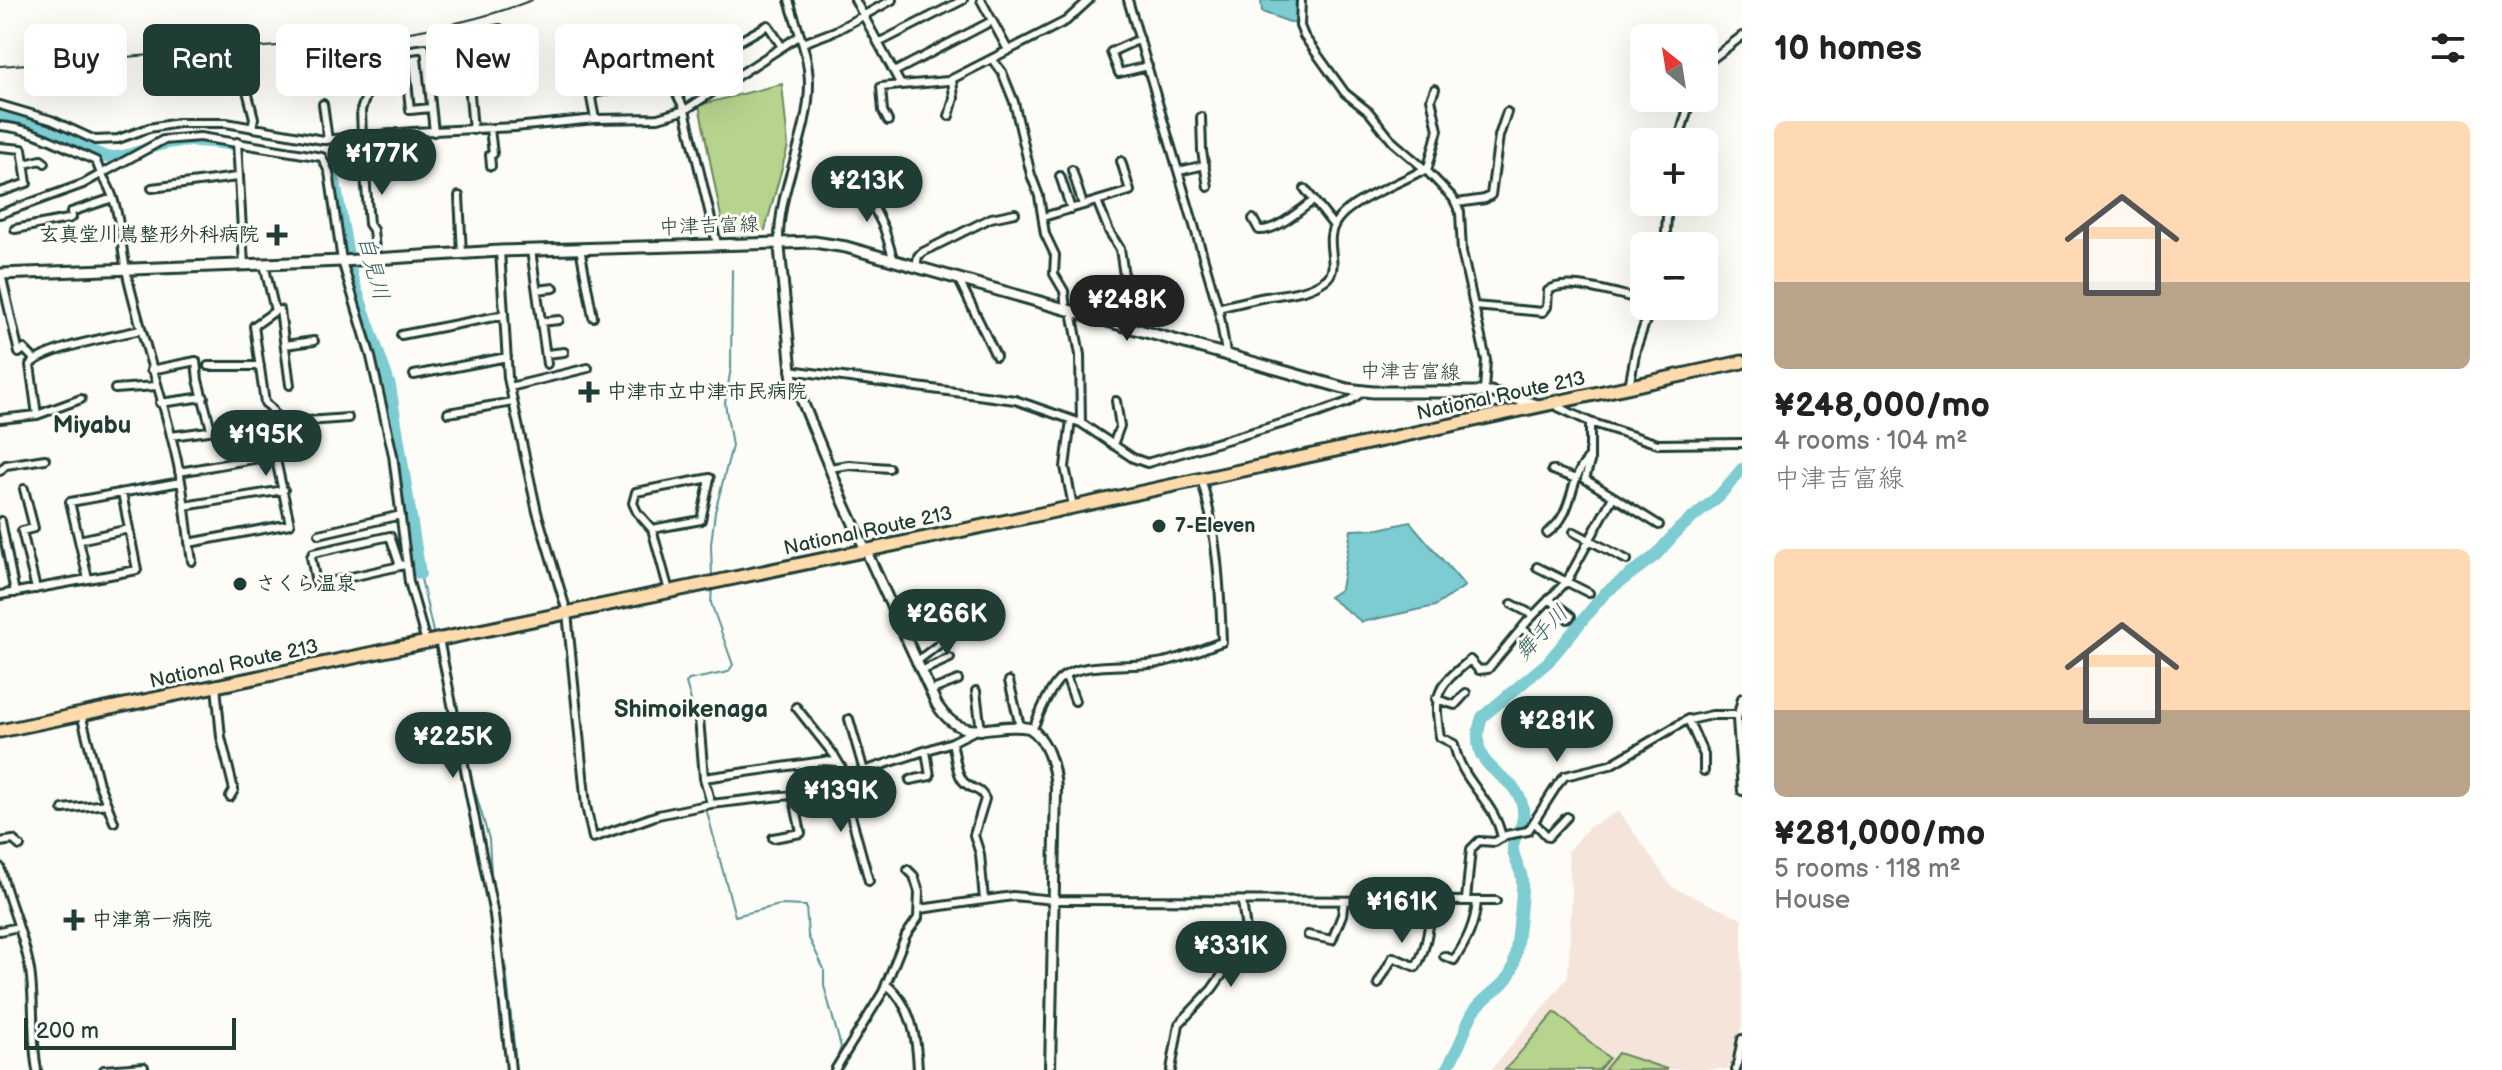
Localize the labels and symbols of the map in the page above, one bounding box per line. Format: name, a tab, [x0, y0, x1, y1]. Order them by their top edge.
north arrow	[1630, 24, 1718, 112]
pin: ¥177K	[326, 129, 438, 197]
pin: ¥213K	[811, 156, 923, 224]
street label: 中津吉富線	[659, 212, 759, 240]
place label: 玄真堂川嶌整形外科病院	[39, 223, 259, 247]
marker: 玄真堂川嶌整形外科病院	[266, 224, 288, 246]
water label: 自見川	[351, 233, 395, 303]
pin: ¥248K	[1071, 275, 1183, 343]
street label: 中津吉富線	[1360, 359, 1460, 385]
street label: National Route 213	[1414, 366, 1588, 426]
place label: 中津市立中津市民病院	[607, 380, 807, 404]
marker: 中津市立中津市民病院	[578, 381, 600, 403]
pin: ¥195K	[210, 410, 322, 478]
district label: Miyabu	[53, 411, 131, 440]
street label: National Route 213	[781, 501, 955, 561]
place label: 7-Eleven	[1175, 514, 1256, 538]
marker: 7-Eleven	[1150, 517, 1168, 535]
place label: さくら温泉	[256, 572, 356, 596]
marker: さくら温泉	[231, 575, 249, 593]
pin: ¥266K	[891, 589, 1003, 657]
water label: 舞手川	[1510, 600, 1574, 666]
street label: National Route 213	[147, 634, 321, 694]
district label: Shimoikenaga	[614, 695, 768, 724]
pin: ¥281K	[1501, 696, 1613, 764]
pin: ¥225K	[397, 712, 509, 780]
pin: ¥139K	[785, 766, 897, 834]
pin: ¥161K	[1346, 877, 1458, 945]
place label: 中津第一病院	[92, 908, 212, 932]
marker: 中津第一病院	[63, 909, 85, 931]
pin: ¥331K	[1175, 921, 1287, 989]
scale bar	[24, 1014, 236, 1050]

